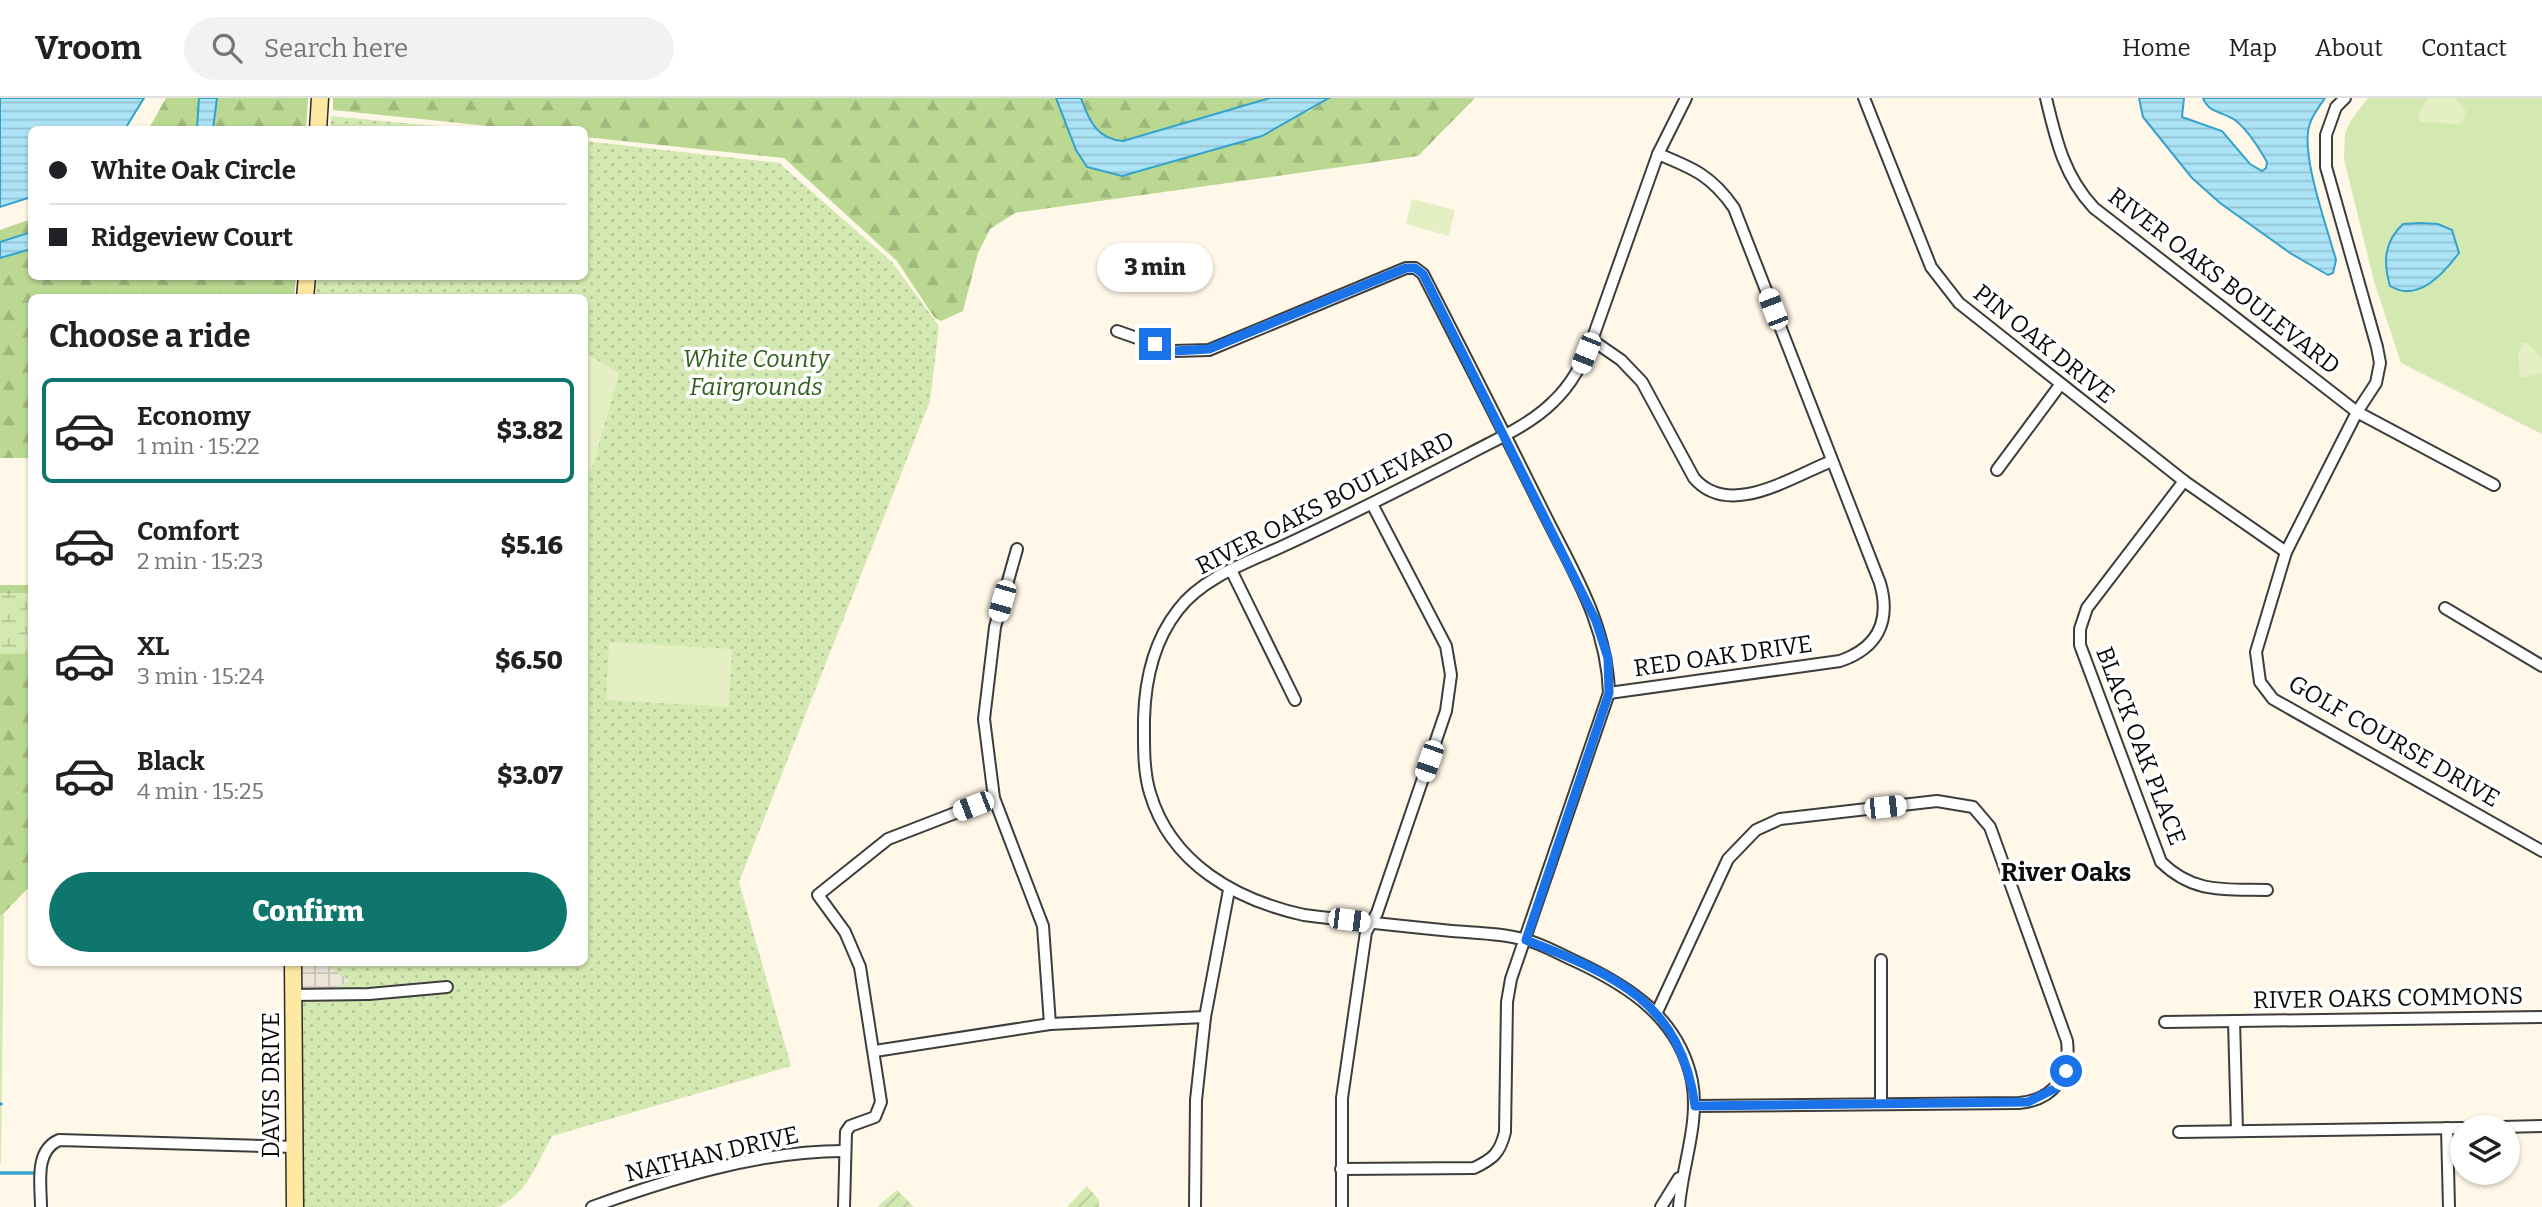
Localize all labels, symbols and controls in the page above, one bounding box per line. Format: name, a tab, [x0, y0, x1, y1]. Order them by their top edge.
search box	[184, 17, 674, 80]
text: Vroom	[35, 28, 142, 68]
icon: search	[208, 29, 246, 67]
text: Search here	[264, 33, 408, 64]
text: Home	[2122, 34, 2191, 62]
text: Map	[2229, 34, 2277, 62]
text: About	[2315, 34, 2383, 62]
text: Contact	[2421, 34, 2507, 62]
text: White Oak Circle	[91, 155, 296, 186]
street label: RIVER OAKS BOULEVARD	[2103, 182, 2345, 380]
text: Ridgeview Court	[91, 222, 293, 253]
callout: 3 min	[1097, 243, 1213, 292]
text: 3 min	[1124, 253, 1186, 281]
street label: PIN OAK DRIVE	[1968, 279, 2120, 409]
car	[1756, 286, 1791, 332]
text: Choose a ride	[49, 317, 250, 355]
route end	[1139, 328, 1171, 360]
car	[1569, 330, 1604, 376]
park label: White County Fairgrounds	[683, 345, 831, 401]
icon: car	[53, 399, 116, 462]
text: Economy	[137, 401, 251, 432]
text: $3.82	[496, 415, 563, 446]
street label: RIVER OAKS BOULEVARD	[1191, 426, 1459, 580]
text: 1 min · 15:22	[137, 432, 260, 460]
icon: car	[53, 514, 116, 577]
text: Comfort	[137, 516, 240, 547]
text: $5.16	[500, 530, 563, 561]
text: 2 min · 15:23	[137, 547, 264, 575]
car	[987, 578, 1018, 624]
icon: car	[53, 629, 116, 692]
street label: RED OAK DRIVE	[1632, 630, 1814, 682]
text: XL	[137, 631, 169, 662]
street label: BLACK OAK PLACE	[2090, 643, 2192, 849]
text: $6.50	[495, 645, 563, 676]
text: 3 min · 15:24	[137, 662, 265, 690]
street label: GOLF COURSE DRIVE	[2283, 669, 2505, 813]
car	[1413, 738, 1446, 784]
icon: car	[53, 744, 116, 807]
text: Black	[137, 746, 205, 777]
text: $3.07	[497, 760, 563, 791]
text: 4 min · 15:25	[137, 777, 264, 805]
car	[950, 789, 997, 823]
car	[1864, 794, 1907, 820]
district label: River Oaks	[2001, 857, 2131, 888]
button: Confirm	[49, 872, 567, 952]
car	[1327, 907, 1372, 933]
street label: RIVER OAKS COMMONS	[2252, 982, 2524, 1014]
street label: DAVIS DRIVE	[257, 1012, 285, 1158]
route start	[2050, 1055, 2082, 1087]
map controls	[2450, 1115, 2520, 1185]
button: layers	[2450, 1115, 2520, 1185]
street label: NATHAN DRIVE	[623, 1120, 801, 1188]

